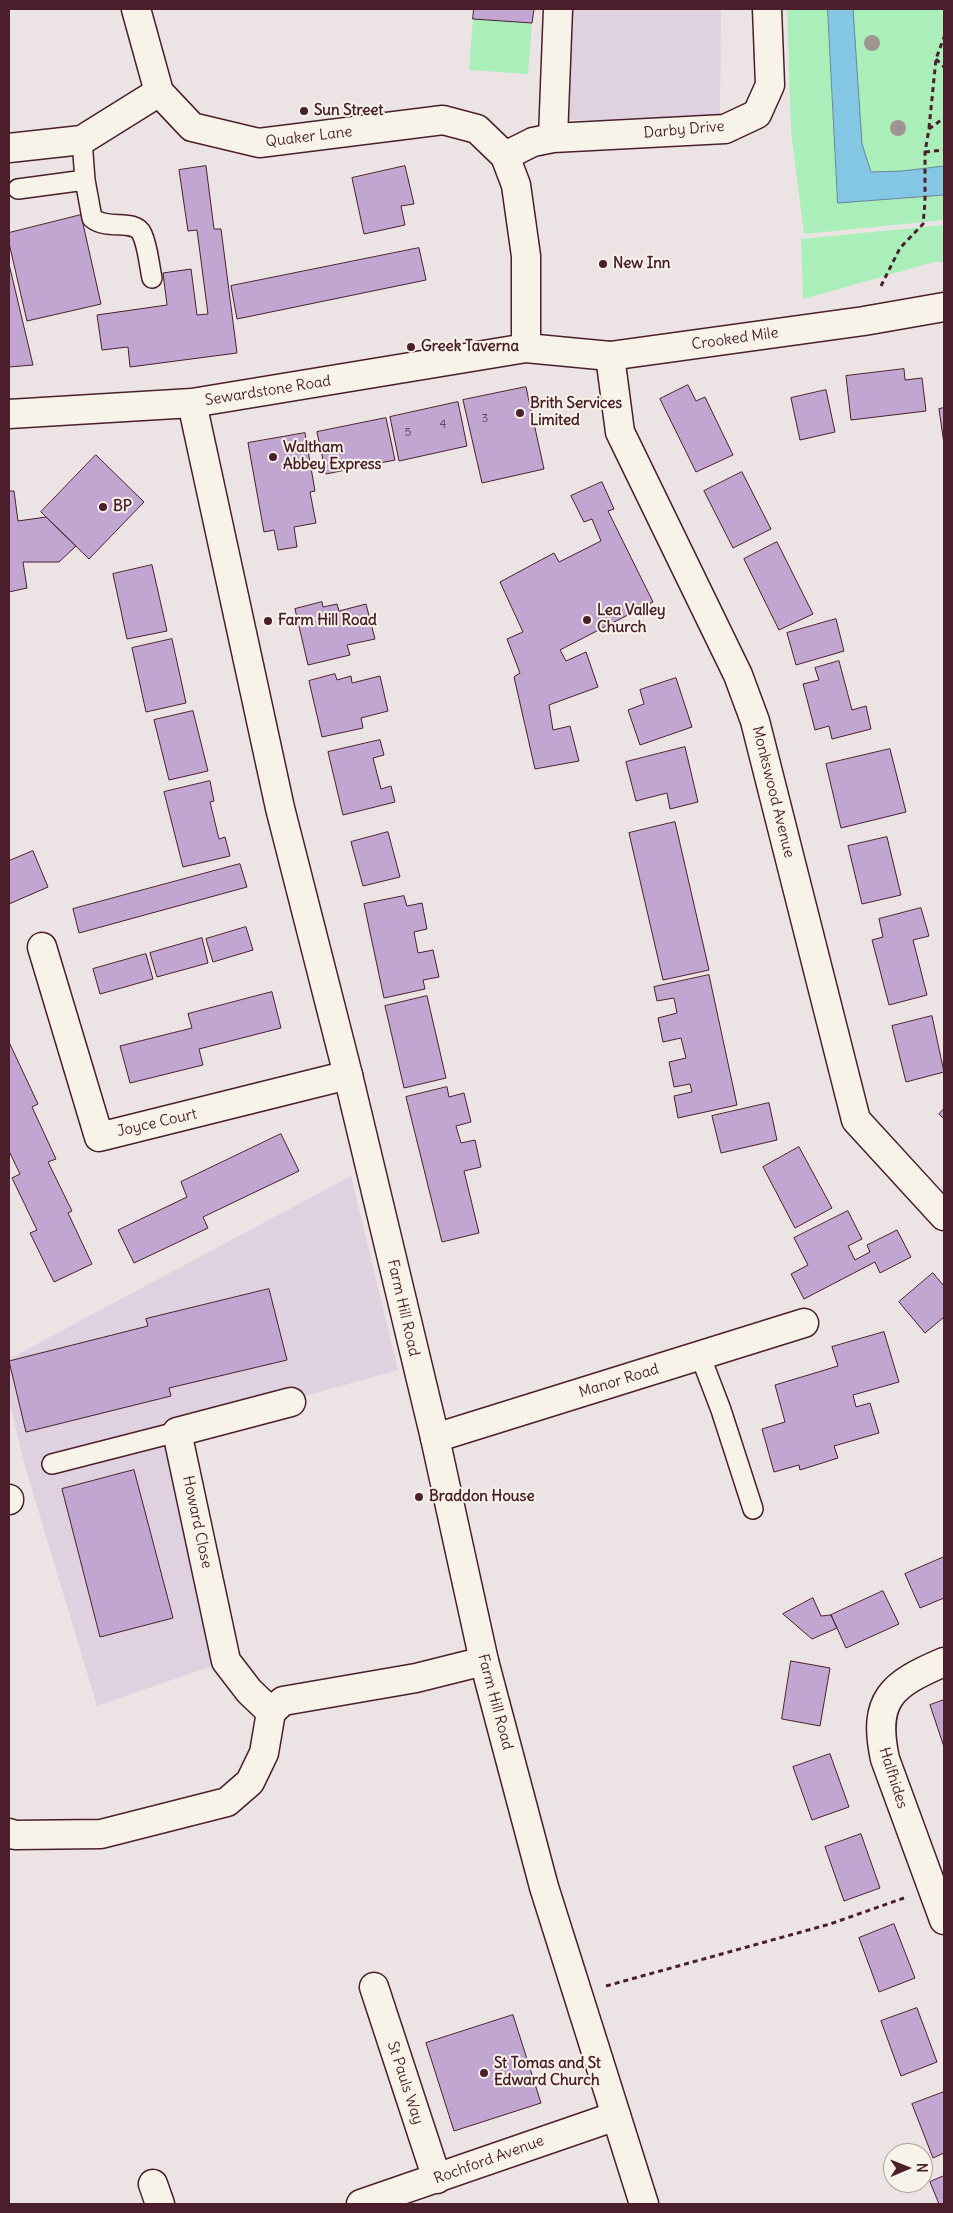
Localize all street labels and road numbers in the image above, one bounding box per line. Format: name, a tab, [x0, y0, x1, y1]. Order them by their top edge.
street label: Darby Drive	[643, 117, 725, 143]
street label: Quaker Lane	[265, 123, 353, 151]
street label: Crooked Mile	[690, 324, 780, 354]
street label: Sewardstone Road	[204, 372, 332, 410]
street label: Monkswood Avenue	[748, 724, 798, 860]
street label: Joyce Court	[115, 1105, 199, 1141]
street label: Farm Hill Road	[383, 1258, 423, 1358]
street label: Manor Road	[577, 1360, 661, 1402]
street label: Howard Close	[178, 1474, 216, 1570]
street label: Farm Hill Road	[474, 1652, 516, 1752]
street label: Halfhides	[875, 1745, 911, 1811]
street label: St Pauls Way	[383, 2039, 427, 2127]
street label: Rochford Avenue	[431, 2132, 547, 2188]

